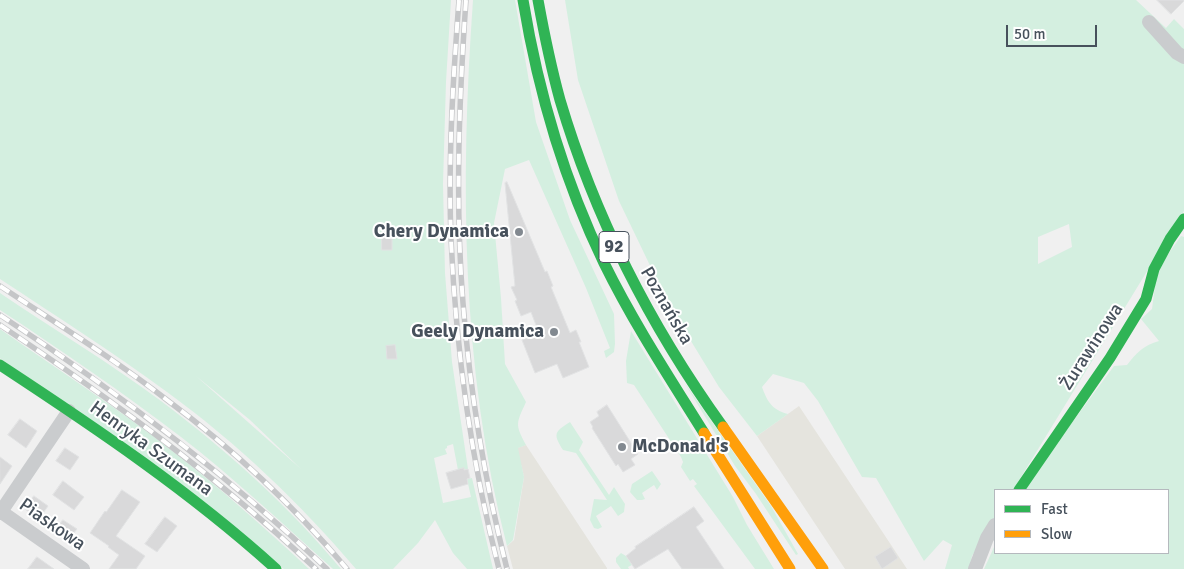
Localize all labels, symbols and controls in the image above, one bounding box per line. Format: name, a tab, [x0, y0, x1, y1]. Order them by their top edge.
scale bar	[1009, 15, 1100, 47]
text: 50 m	[1014, 25, 1045, 43]
place label: Chery Dynamica	[374, 221, 509, 243]
marker: Chery Dynamica	[513, 226, 525, 238]
road number: 92	[599, 232, 629, 262]
street label: Poznańska	[635, 263, 697, 349]
street label: Żurawinowa	[1055, 299, 1129, 395]
place label: Geely Dynamica	[411, 321, 544, 343]
marker: Geely Dynamica	[548, 326, 560, 338]
street label: Henryka Szumana	[85, 397, 217, 501]
place label: McDonald's	[632, 436, 728, 458]
marker: McDonald's	[616, 441, 628, 453]
legend	[994, 489, 1169, 554]
street label: Piaskowa	[14, 494, 90, 556]
text: Fast	[1041, 500, 1068, 518]
text: Slow	[1041, 525, 1072, 543]

